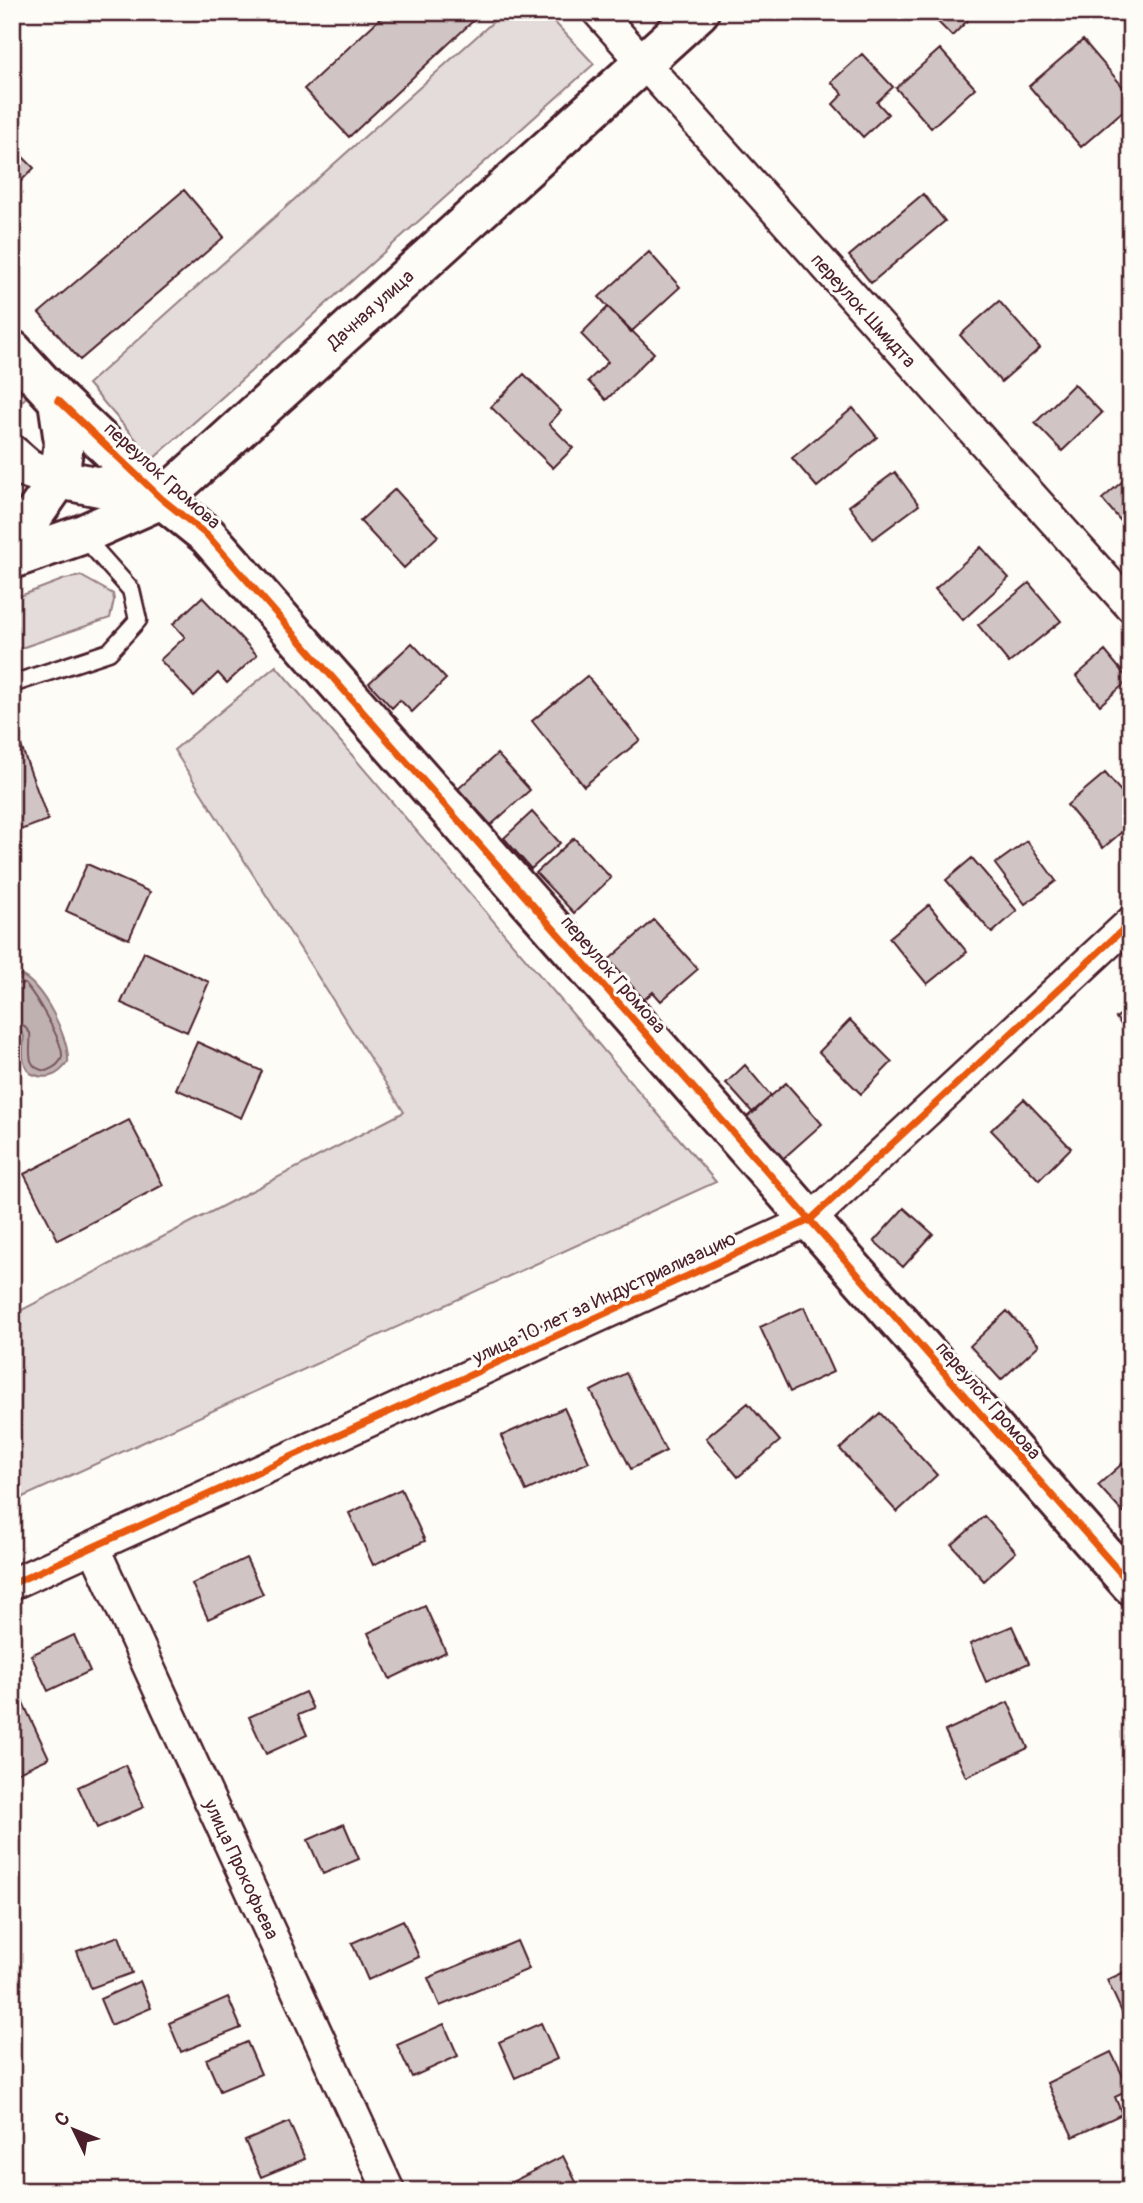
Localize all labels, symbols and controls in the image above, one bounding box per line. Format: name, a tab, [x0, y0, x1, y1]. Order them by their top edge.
street label: переулок Шмидта	[806, 248, 921, 373]
street label: Дачная улица	[322, 264, 419, 356]
street label: переулок Громова	[99, 417, 226, 535]
street label: переулок Громова	[555, 911, 671, 1039]
street label: улица 10 лет за Индустриализацию	[468, 1226, 740, 1370]
street label: переулок Громова	[930, 1337, 1046, 1465]
street label: улица Прокофьева	[198, 1795, 284, 1943]
north arrow	[38, 2094, 108, 2164]
text: С	[50, 2106, 75, 2132]

